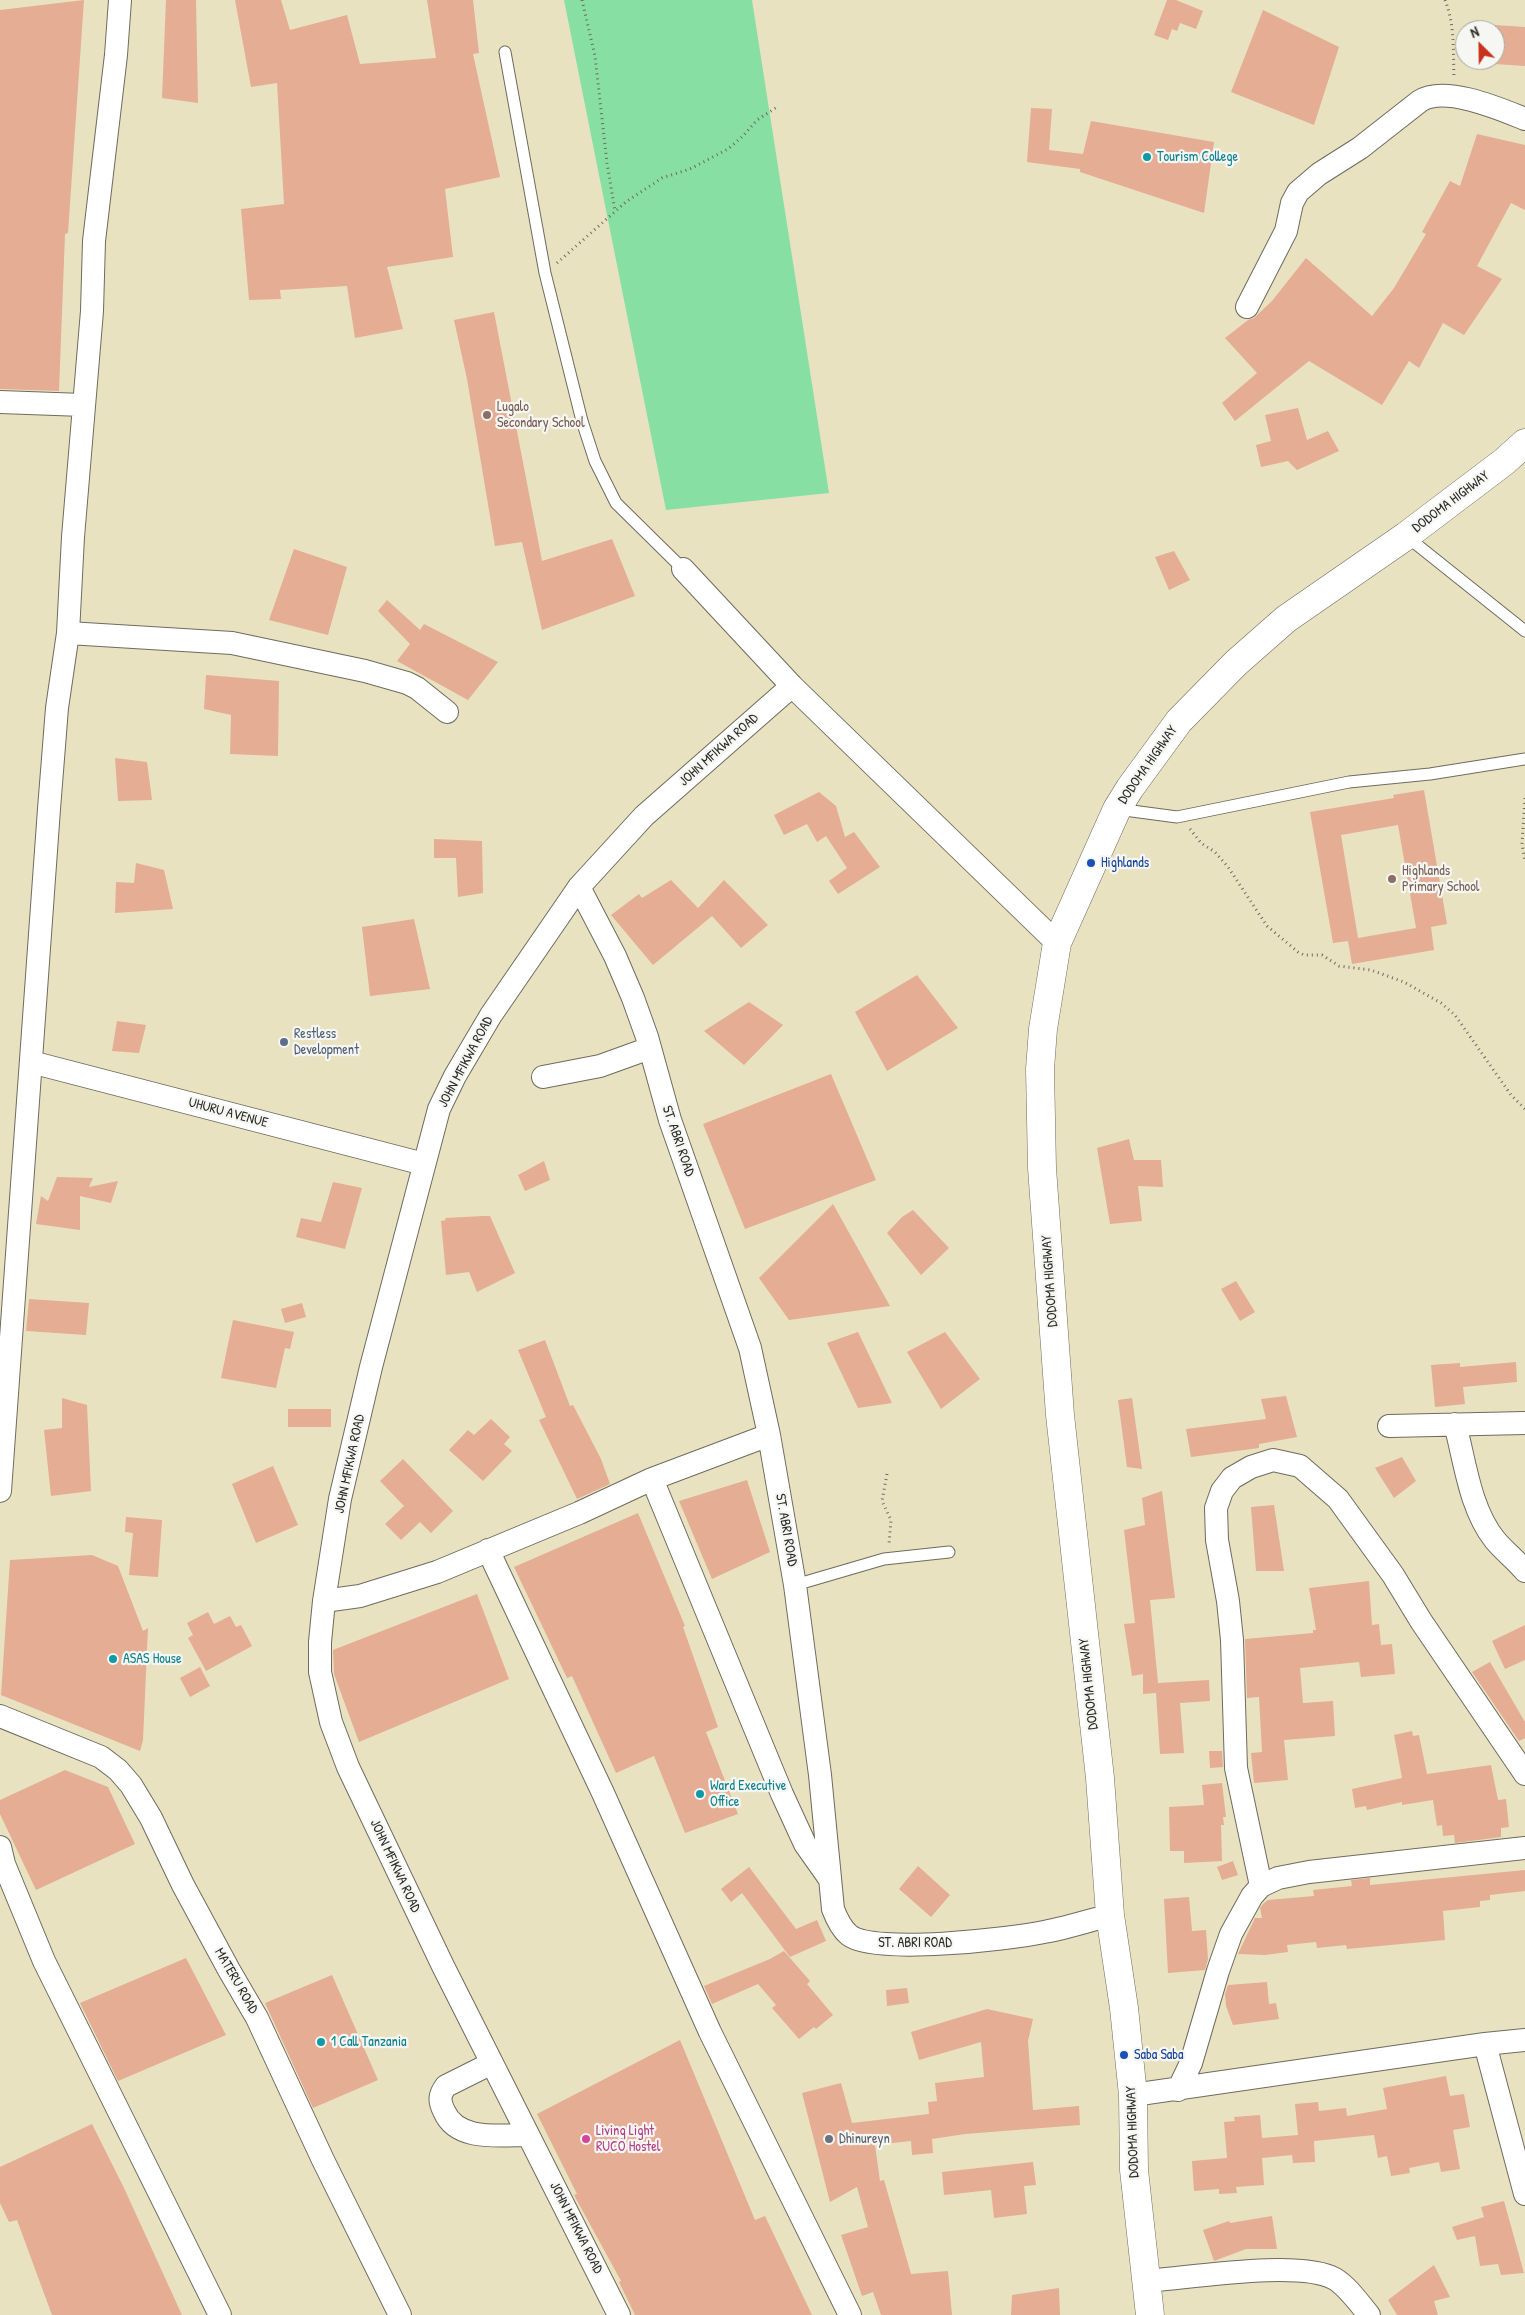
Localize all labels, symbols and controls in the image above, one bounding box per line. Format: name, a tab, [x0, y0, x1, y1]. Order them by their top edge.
north arrow	[1455, 20, 1505, 70]
text: N	[1467, 21, 1481, 42]
place label: Tourism College	[1157, 149, 1238, 165]
marker: Tourism College	[1141, 151, 1153, 163]
place label: Lugalo Secondary School	[497, 399, 585, 432]
marker: Lugalo Secondary School	[481, 409, 493, 421]
street label: DODOMA HIGHWAY	[1409, 468, 1493, 536]
street label: JOHN MFIKWA ROAD	[676, 710, 762, 790]
street label: DODOMA HIGHWAY	[1115, 722, 1181, 808]
place label: Highlands	[1101, 855, 1149, 871]
marker: Highlands	[1085, 857, 1097, 869]
place label: Highlands Primary School	[1402, 863, 1480, 896]
marker: Highlands Primary School	[1386, 873, 1398, 885]
street label: JOHN MFIKWA ROAD	[435, 1014, 497, 1110]
place label: Restless Development	[294, 1026, 359, 1058]
marker: Restless Development	[278, 1036, 290, 1048]
street label: UHURU AVENUE	[186, 1094, 270, 1132]
street label: ST. ABRI ROAD	[658, 1103, 698, 1179]
street label: DODOMA HIGHWAY	[1038, 1235, 1062, 1327]
street label: JOHN MFIKWA ROAD	[331, 1413, 369, 1515]
street label: ST. ABRI ROAD	[771, 1492, 801, 1568]
street label: DODOMA HIGHWAY	[1076, 1637, 1102, 1731]
place label: ASAS House	[123, 1651, 181, 1667]
marker: ASAS House	[107, 1653, 119, 1665]
place label: Ward Executive Office	[710, 1778, 786, 1810]
marker: Ward Executive Office	[694, 1788, 706, 1800]
street label: JOHN MFIKWA ROAD	[366, 1817, 424, 1915]
street label: ST. ABRI ROAD	[878, 1935, 952, 1951]
street label: MATERU ROAD	[211, 1945, 261, 2017]
place label: 1 Call Tanzania	[331, 2034, 407, 2050]
marker: 1 Call Tanzania	[315, 2036, 327, 2048]
place label: Saba Saba	[1134, 2047, 1184, 2063]
marker: Saba Saba	[1118, 2049, 1130, 2061]
street label: DODOMA HIGHWAY	[1123, 2086, 1143, 2178]
place label: Living Light RUCO Hostel	[596, 2123, 660, 2156]
place label: Dhinureyn	[839, 2131, 890, 2147]
marker: Living Light RUCO Hostel	[580, 2133, 592, 2145]
marker: Dhinureyn	[823, 2133, 835, 2145]
street label: JOHN MFIKWA ROAD	[546, 2179, 606, 2277]

